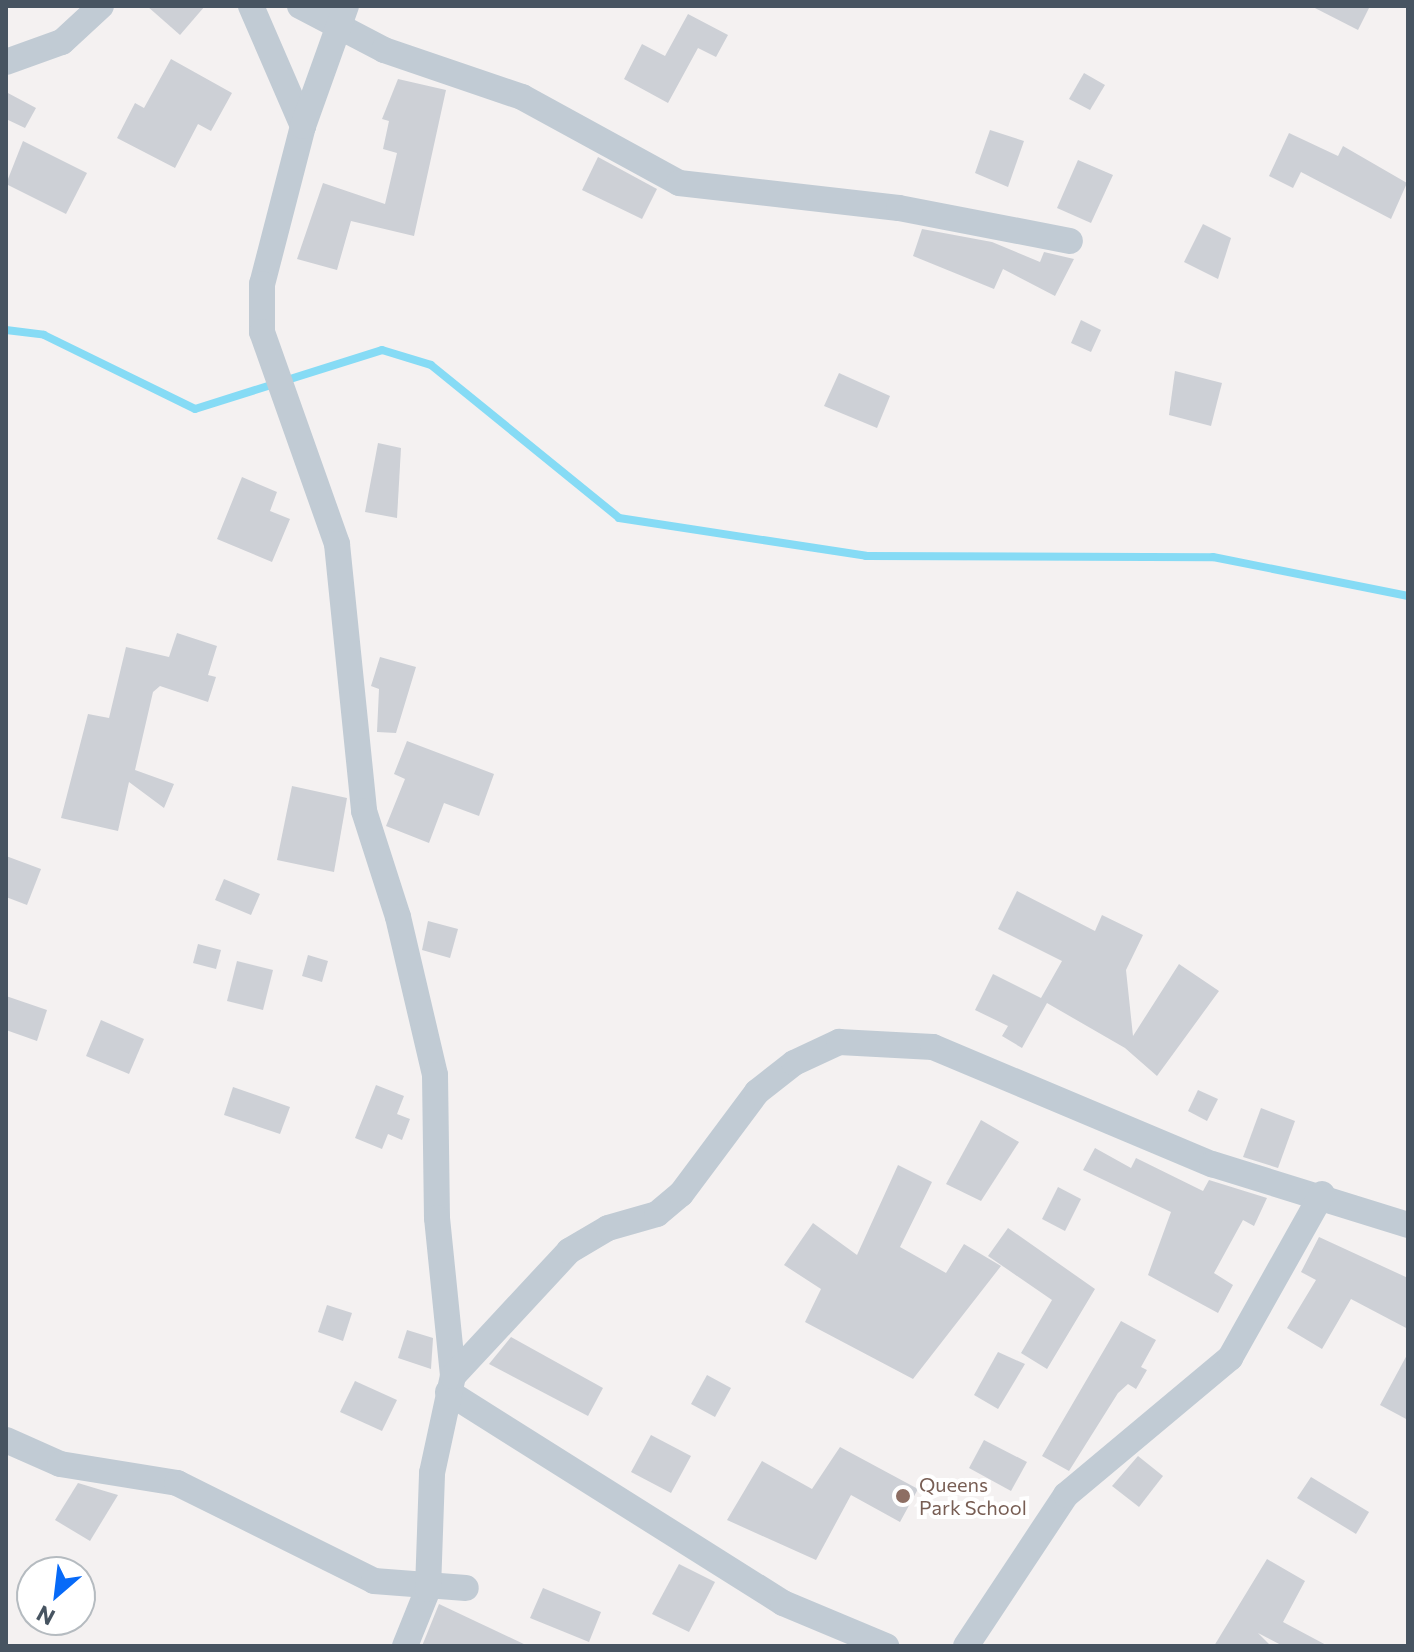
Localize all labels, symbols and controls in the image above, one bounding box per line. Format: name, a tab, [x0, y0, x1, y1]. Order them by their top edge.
place label: Queens Park School	[919, 1472, 1027, 1519]
marker: Queens Park School	[894, 1487, 912, 1505]
north arrow	[16, 1556, 96, 1636]
text: N	[32, 1600, 59, 1632]

